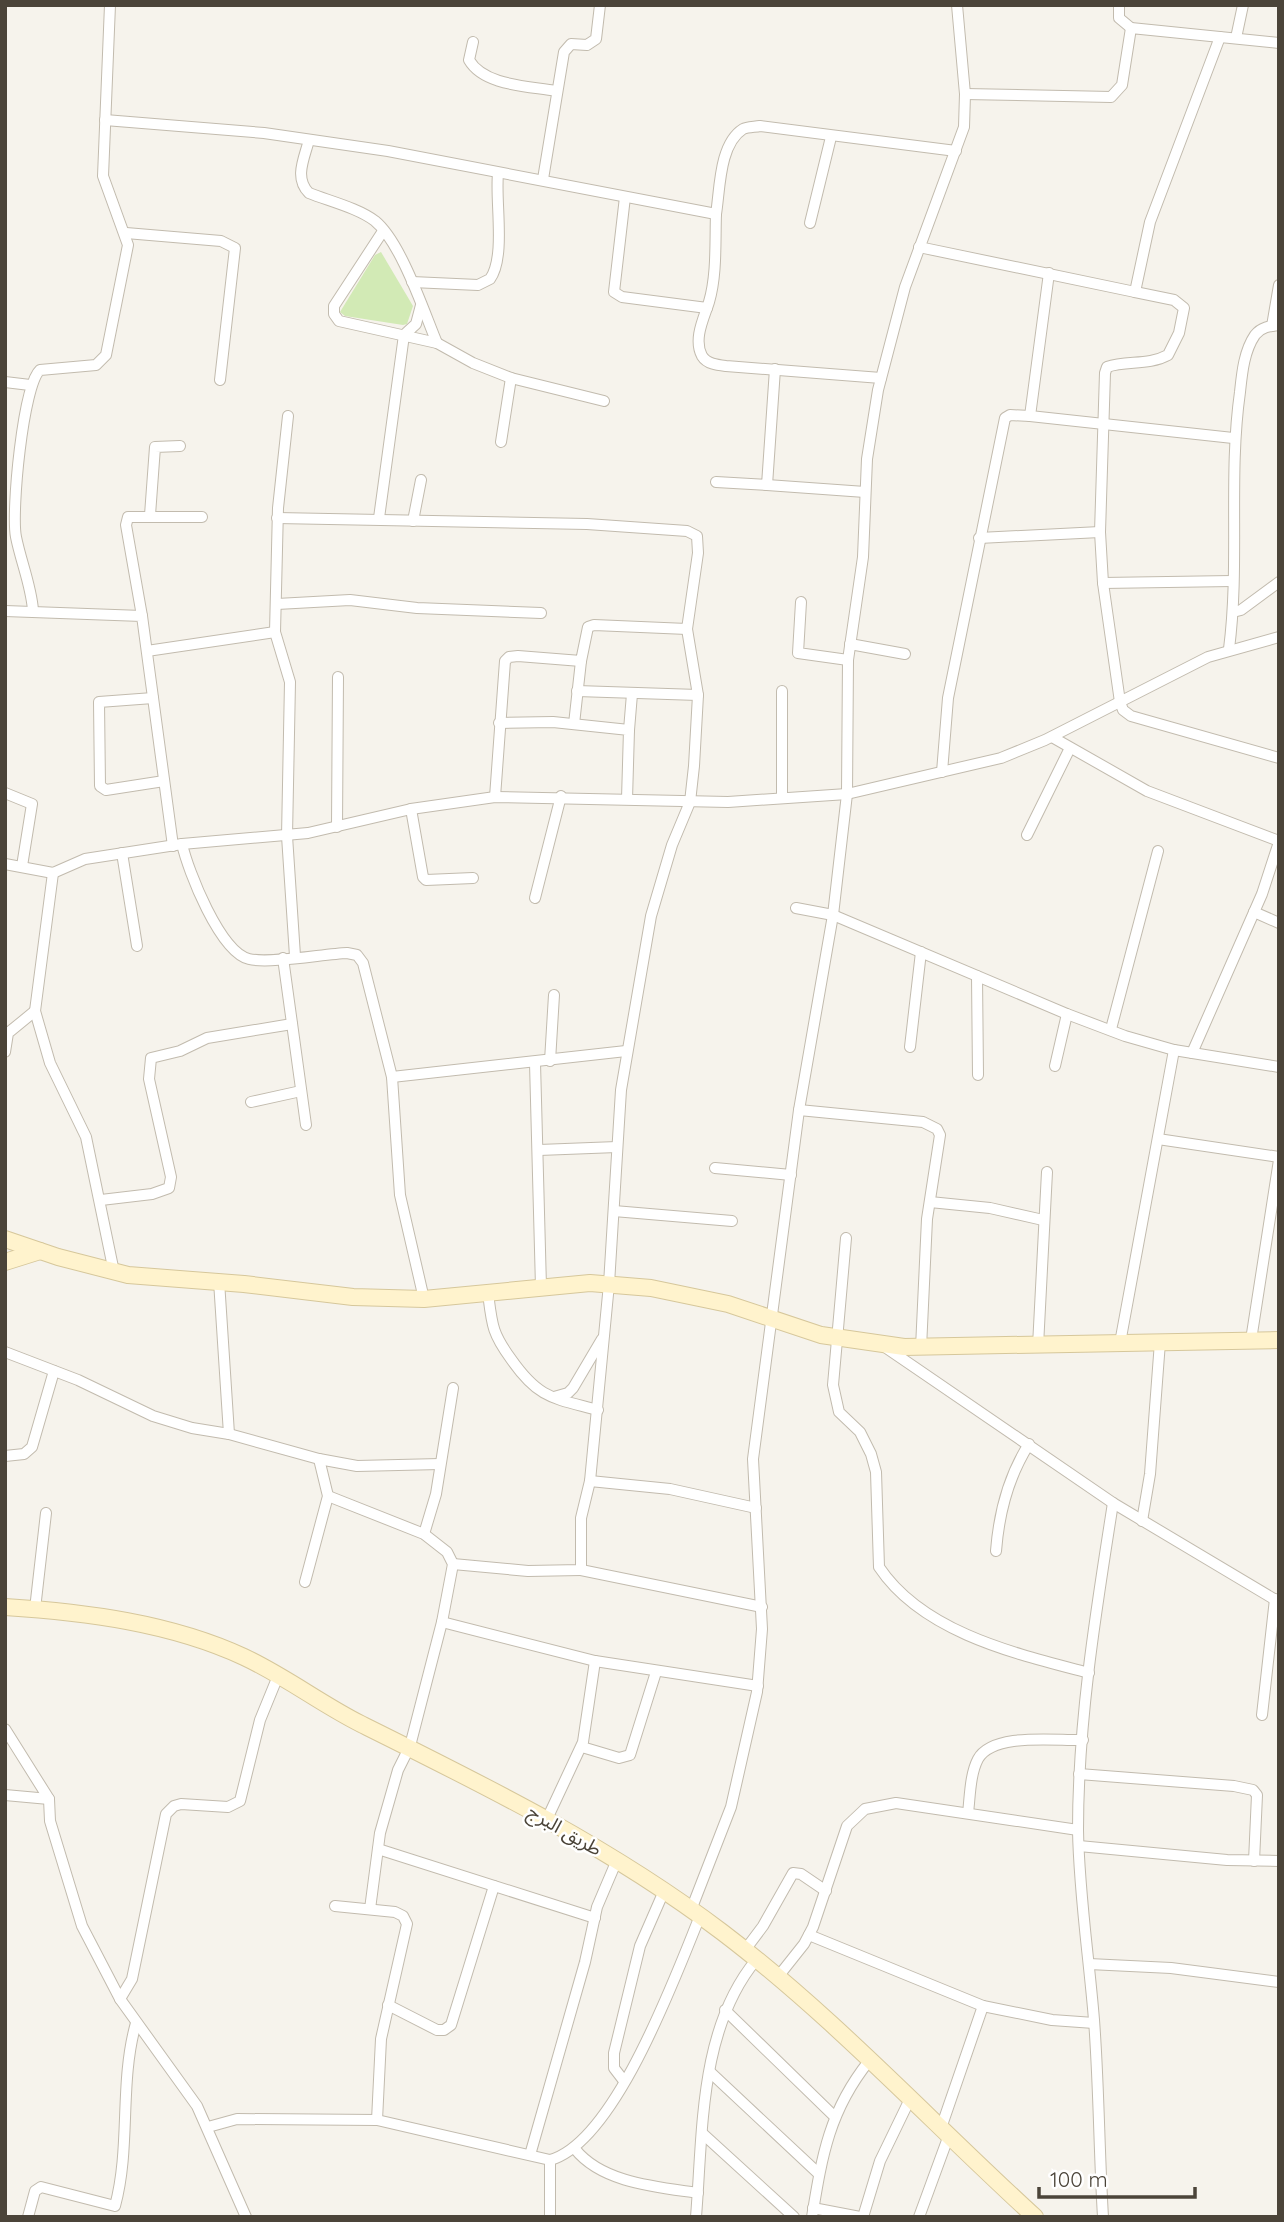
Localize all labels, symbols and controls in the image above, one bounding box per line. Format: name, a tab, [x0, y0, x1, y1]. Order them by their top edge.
street label: طريق البرج	[523, 1799, 606, 1863]
scale bar	[1039, 2156, 1195, 2200]
text: 100 m	[1050, 2166, 1108, 2192]

